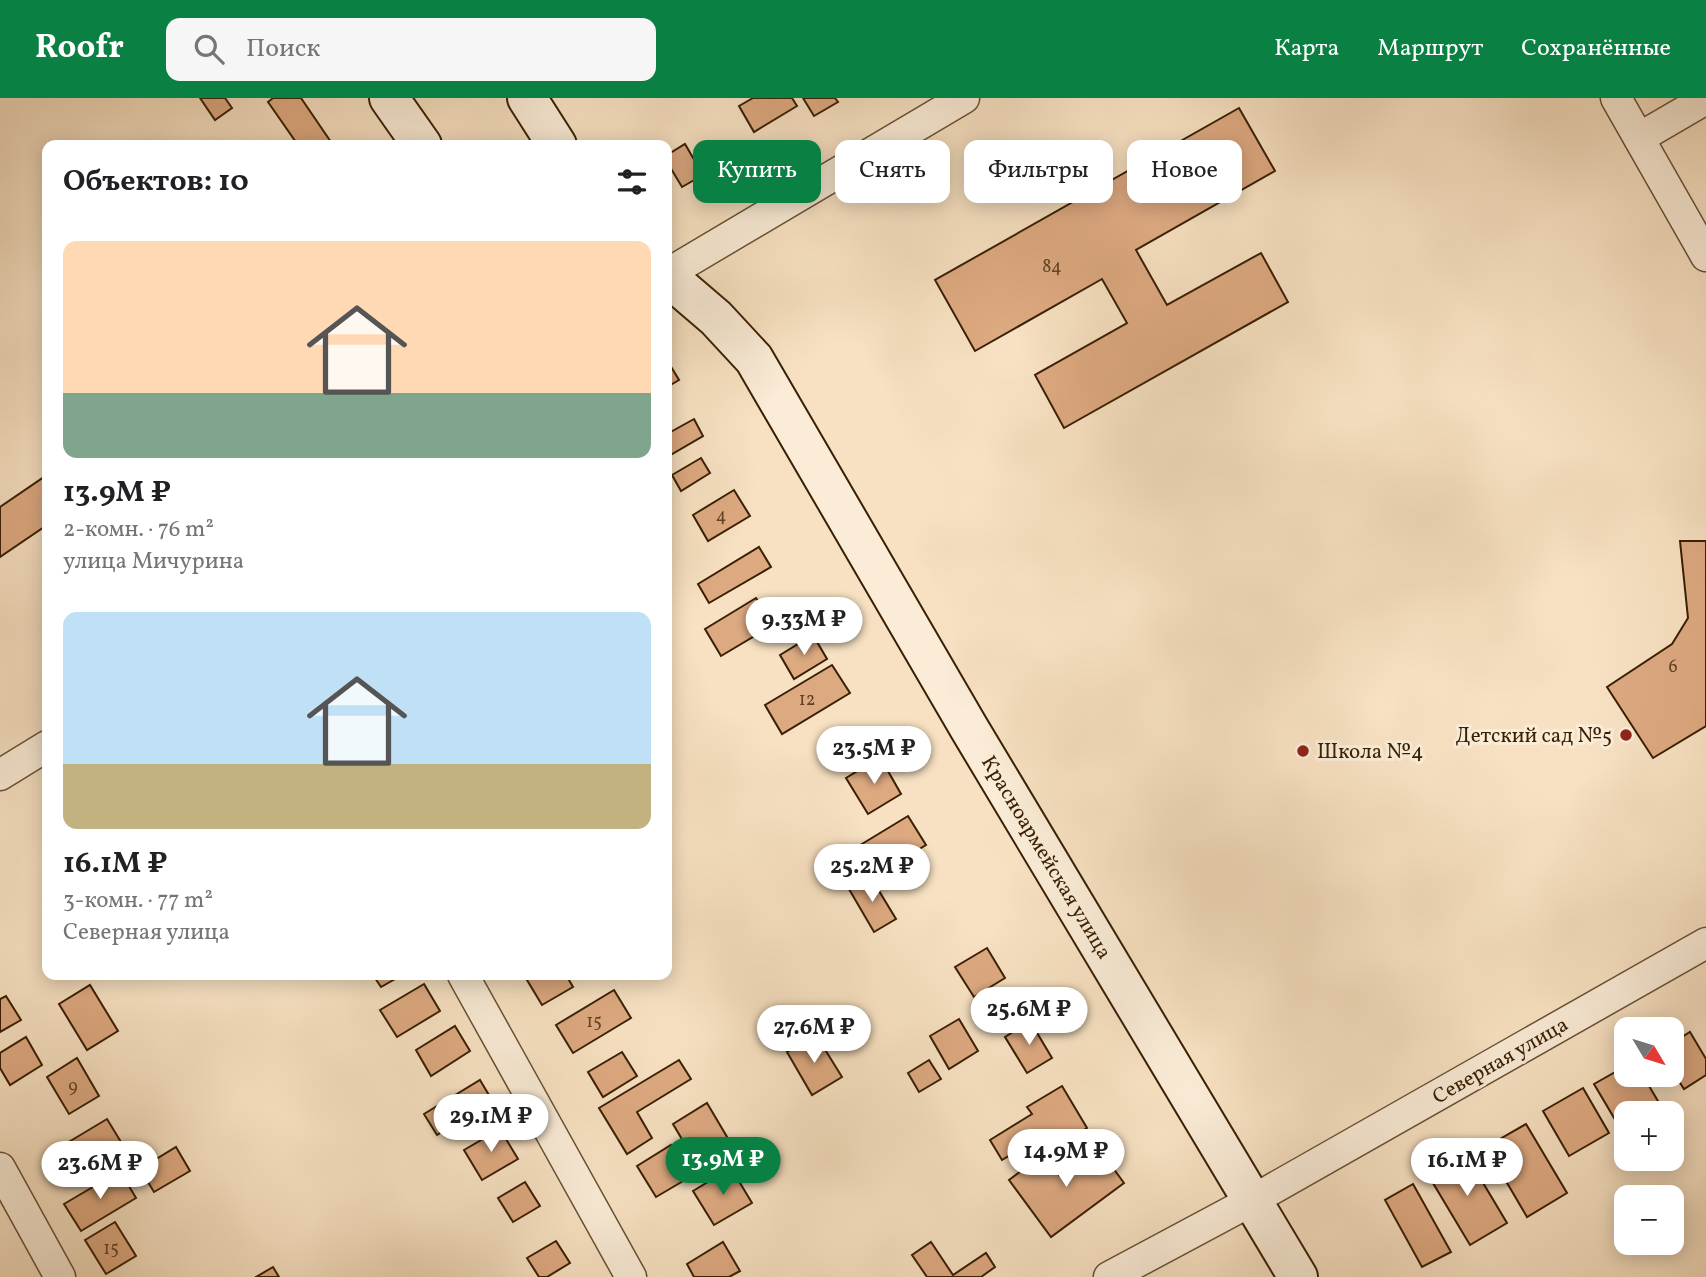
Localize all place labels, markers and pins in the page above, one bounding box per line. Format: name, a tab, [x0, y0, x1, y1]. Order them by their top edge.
pin: 9.33M ₽	[739, 598, 869, 657]
place label: Детский сад №5	[1456, 722, 1612, 751]
pin: 23.5M ₽	[809, 726, 939, 786]
marker: Детский сад №5	[1618, 727, 1634, 743]
place label: Школа №4	[1317, 738, 1423, 767]
marker: Школа №4	[1295, 743, 1311, 759]
pin: 25.2M ₽	[807, 844, 937, 904]
pin: 25.6M ₽	[964, 988, 1094, 1047]
pin: 27.6M ₽	[749, 1006, 879, 1065]
pin: 29.1M ₽	[426, 1094, 556, 1154]
pin: 14.9M ₽	[1001, 1130, 1131, 1189]
pin: 13.9M ₽	[658, 1138, 788, 1197]
pin: 16.1M ₽	[1402, 1138, 1532, 1198]
pin: 23.6M ₽	[35, 1142, 165, 1201]

